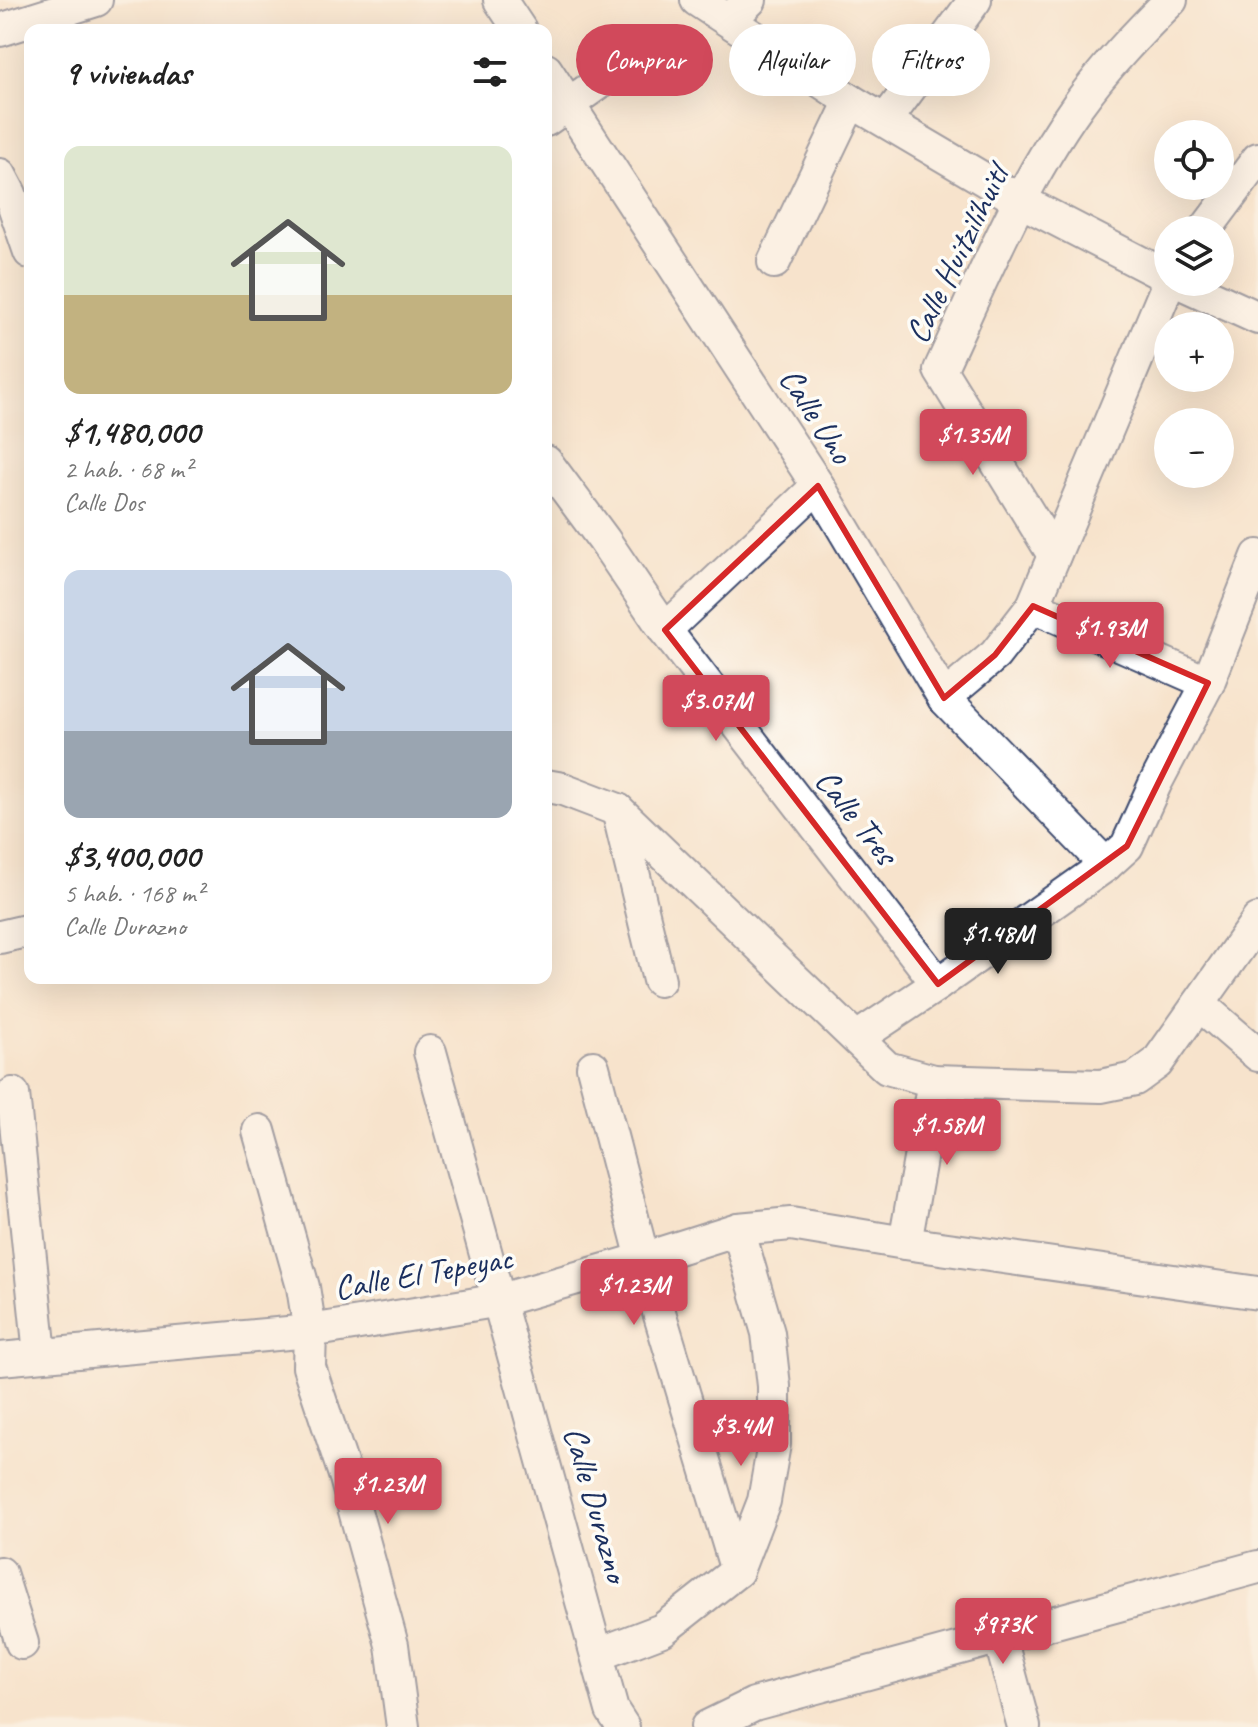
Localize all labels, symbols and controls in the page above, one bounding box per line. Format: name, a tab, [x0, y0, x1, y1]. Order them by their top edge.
chip: Comprar	[576, 24, 713, 96]
chip: Alquilar	[729, 24, 856, 96]
chip: Filtros	[872, 24, 990, 96]
icon: filters	[468, 50, 512, 94]
text: 9 viviendas	[64, 51, 191, 94]
map controls	[1154, 120, 1234, 488]
button: locate	[1154, 120, 1234, 200]
street label: Calle Huitzilíhuitl	[895, 153, 1021, 350]
icon: home	[216, 198, 360, 342]
button: layers	[1154, 216, 1234, 296]
button: +	[1154, 312, 1234, 392]
street label: Calle Uno	[770, 359, 864, 473]
button: −	[1154, 408, 1234, 488]
pin: $1.35M	[908, 409, 1038, 477]
text: $1,480,000	[64, 410, 200, 453]
text: $1.35M	[938, 418, 1008, 451]
text: 2 hab. · 68 m²	[64, 453, 192, 486]
text: Calle Dos	[64, 486, 144, 519]
pin: $1.93M	[1045, 602, 1175, 670]
text: $1.93M	[1075, 611, 1145, 644]
icon: home	[216, 622, 360, 766]
pin: $3.07M	[651, 675, 781, 743]
text: $3.07M	[681, 684, 751, 717]
street label: Calle Tres	[806, 760, 909, 875]
text: $3,400,000	[64, 834, 200, 877]
text: 5 hab. · 168 m²	[64, 877, 204, 910]
pin: $1.48M	[933, 908, 1063, 976]
text: Calle Durazno	[64, 910, 186, 943]
text: $1.48M	[963, 917, 1033, 950]
pin: $1.58M	[882, 1099, 1012, 1167]
text: $1.58M	[912, 1108, 982, 1141]
street label: Calle El Tepeyac	[331, 1235, 517, 1309]
pin: $1.23M	[569, 1259, 699, 1327]
text: $1.23M	[599, 1268, 669, 1301]
pin: $3.4M	[685, 1400, 797, 1468]
text: $3.4M	[711, 1409, 771, 1442]
street label: Calle Durazno	[554, 1422, 640, 1590]
pin: $1.23M	[323, 1458, 453, 1526]
text: $1.23M	[353, 1467, 423, 1500]
pin: $973K	[947, 1598, 1059, 1666]
text: $973K	[973, 1607, 1033, 1640]

